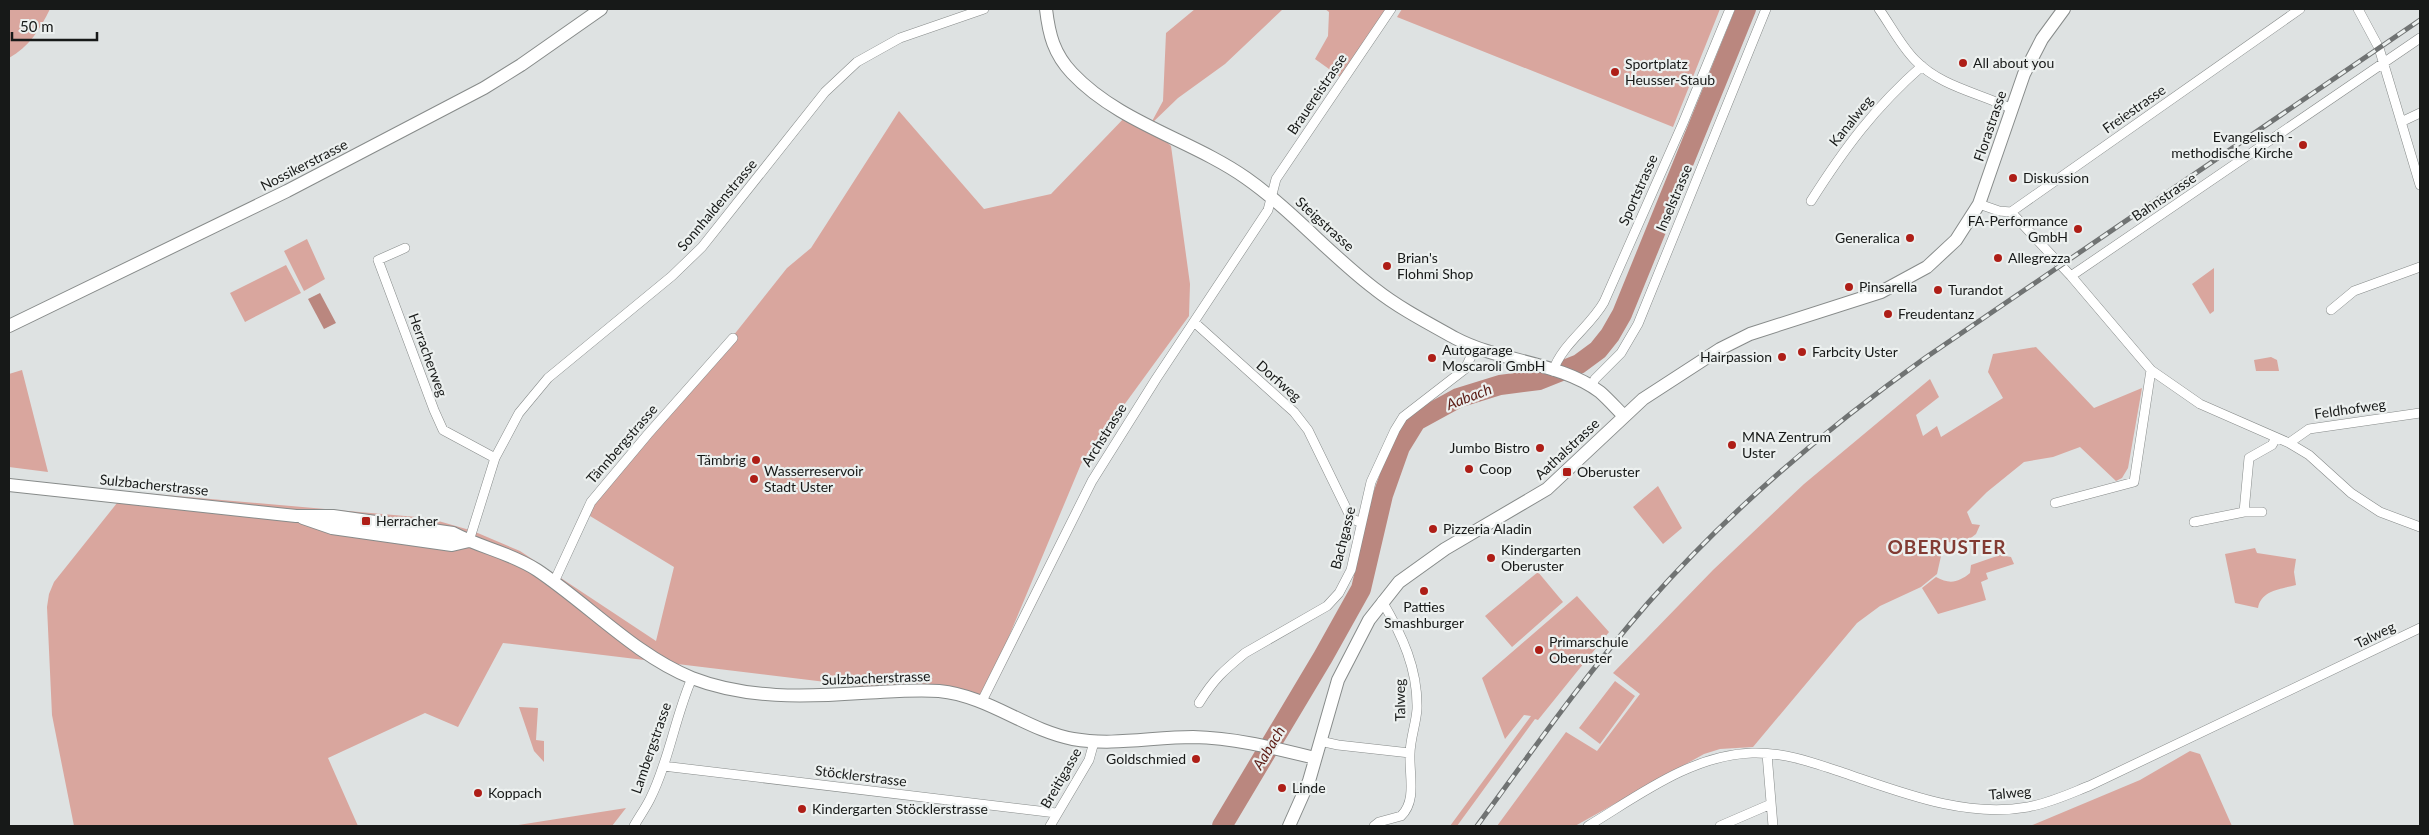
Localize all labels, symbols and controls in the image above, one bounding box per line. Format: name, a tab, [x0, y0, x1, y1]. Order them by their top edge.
scale bar	[12, 10, 98, 42]
text: 50 m	[20, 17, 54, 35]
street label: Brauereistrasse	[1283, 50, 1350, 137]
place label: All about you	[1973, 54, 2054, 71]
place label: Sportplatz Heusser-Staub	[1625, 55, 1715, 88]
marker: All about you	[1957, 57, 1969, 69]
marker: Sportplatz Heusser-Staub	[1609, 66, 1621, 78]
street label: Freiestrasse	[2099, 81, 2168, 136]
street label: Florastrasse	[1970, 88, 2010, 163]
street label: Kanalweg	[1825, 92, 1876, 149]
place label: Evangelisch - methodische Kirche	[2171, 128, 2293, 161]
street label: Nossikerstrasse	[257, 135, 350, 194]
marker: Evangelisch - methodische Kirche	[2297, 139, 2309, 151]
street label: Sportstrasse	[1614, 152, 1661, 228]
street label: Sonnhaldenstrasse	[673, 155, 760, 254]
street label: Inselstrasse	[1652, 162, 1695, 234]
place label: Diskussion	[2023, 169, 2089, 186]
street label: Bahnstrasse	[2128, 169, 2199, 224]
marker: Diskussion	[2007, 172, 2019, 184]
street label: Steigstrasse	[1293, 193, 1358, 254]
place label: FA-Performance GmbH	[1968, 212, 2068, 245]
marker: FA-Performance GmbH	[2072, 223, 2084, 235]
place label: Generalica	[1835, 229, 1900, 246]
marker: Generalica	[1904, 232, 1916, 244]
place label: Brian's Flohmi Shop	[1397, 249, 1474, 282]
place label: Allegrezza	[2008, 249, 2071, 266]
marker: Allegrezza	[1992, 252, 2004, 264]
marker: Brian's Flohmi Shop	[1381, 260, 1393, 272]
place label: Pinsarella	[1859, 278, 1917, 295]
marker: Pinsarella	[1843, 281, 1855, 293]
place label: Turandot	[1948, 281, 2003, 298]
marker: Turandot	[1932, 284, 1944, 296]
place label: Freudentanz	[1898, 305, 1974, 322]
marker: Freudentanz	[1882, 308, 1894, 320]
street label: Herracherweg	[406, 311, 451, 399]
place label: Autogarage Moscaroli GmbH	[1442, 341, 1545, 374]
place label: Farbcity Uster	[1812, 343, 1898, 360]
marker: Farbcity Uster	[1796, 346, 1808, 358]
place label: Hairpassion	[1700, 348, 1772, 365]
marker: Hairpassion	[1776, 351, 1788, 363]
marker: Autogarage Moscaroli GmbH	[1426, 352, 1438, 364]
street label: Dorfweg	[1253, 356, 1305, 405]
water label: Aabach	[1442, 379, 1494, 413]
street label: Feldhofweg	[2313, 395, 2387, 422]
street label: Archstrasse	[1077, 400, 1130, 469]
street label: Tännbergstrasse	[583, 401, 661, 487]
street label: Aathalstrasse	[1531, 414, 1602, 483]
place label: MNA Zentrum Uster	[1742, 428, 1831, 461]
place label: Jumbo Bistro	[1450, 439, 1530, 456]
marker: MNA Zentrum Uster	[1726, 439, 1738, 451]
marker: Jumbo Bistro	[1534, 442, 1546, 454]
place label: Tämbrig	[697, 451, 746, 468]
marker: Tämbrig	[750, 454, 762, 466]
place label: Coop	[1479, 460, 1512, 477]
place label: Wasserreservoir Stadt Uster	[764, 462, 863, 495]
marker: Coop	[1463, 463, 1475, 475]
place label: Oberuster	[1577, 463, 1640, 480]
marker: Oberuster	[1561, 466, 1573, 478]
street label: Sulzbacherstrasse	[99, 470, 209, 499]
marker: Wasserreservoir Stadt Uster	[748, 473, 760, 485]
street label: Bachgasse	[1327, 505, 1359, 571]
place label: Herracher	[376, 512, 438, 529]
marker: Herracher	[360, 515, 372, 527]
place label: Pizzeria Aladin	[1443, 520, 1532, 537]
marker: Pizzeria Aladin	[1427, 523, 1439, 535]
district label: OBERUSTER	[1888, 535, 2006, 558]
place label: Kindergarten Oberuster	[1501, 541, 1581, 574]
marker: Kindergarten Oberuster	[1485, 552, 1497, 564]
marker: Patties Smashburger	[1418, 585, 1430, 597]
place label: Patties Smashburger	[1384, 598, 1464, 631]
street label: Talweg	[2352, 618, 2398, 652]
place label: Primarschule Oberuster	[1549, 633, 1628, 666]
marker: Primarschule Oberuster	[1533, 644, 1545, 656]
street label: Sulzbacherstrasse	[821, 667, 931, 688]
street label: Talweg	[1391, 679, 1408, 721]
street label: Lambergstrasse	[627, 700, 674, 796]
water label: Aabach	[1248, 723, 1288, 773]
street label: Breitigasse	[1036, 745, 1085, 811]
place label: Goldschmied	[1106, 750, 1186, 767]
marker: Goldschmied	[1190, 753, 1202, 765]
street label: Stöcklerstrasse	[814, 761, 908, 790]
place label: Linde	[1292, 779, 1326, 796]
marker: Linde	[1276, 782, 1288, 794]
street label: Talweg	[1988, 782, 2032, 803]
place label: Koppach	[488, 784, 542, 801]
marker: Koppach	[472, 787, 484, 799]
place label: Kindergarten Stöcklerstrasse	[812, 800, 988, 817]
marker: Kindergarten Stöcklerstrasse	[796, 803, 808, 815]

